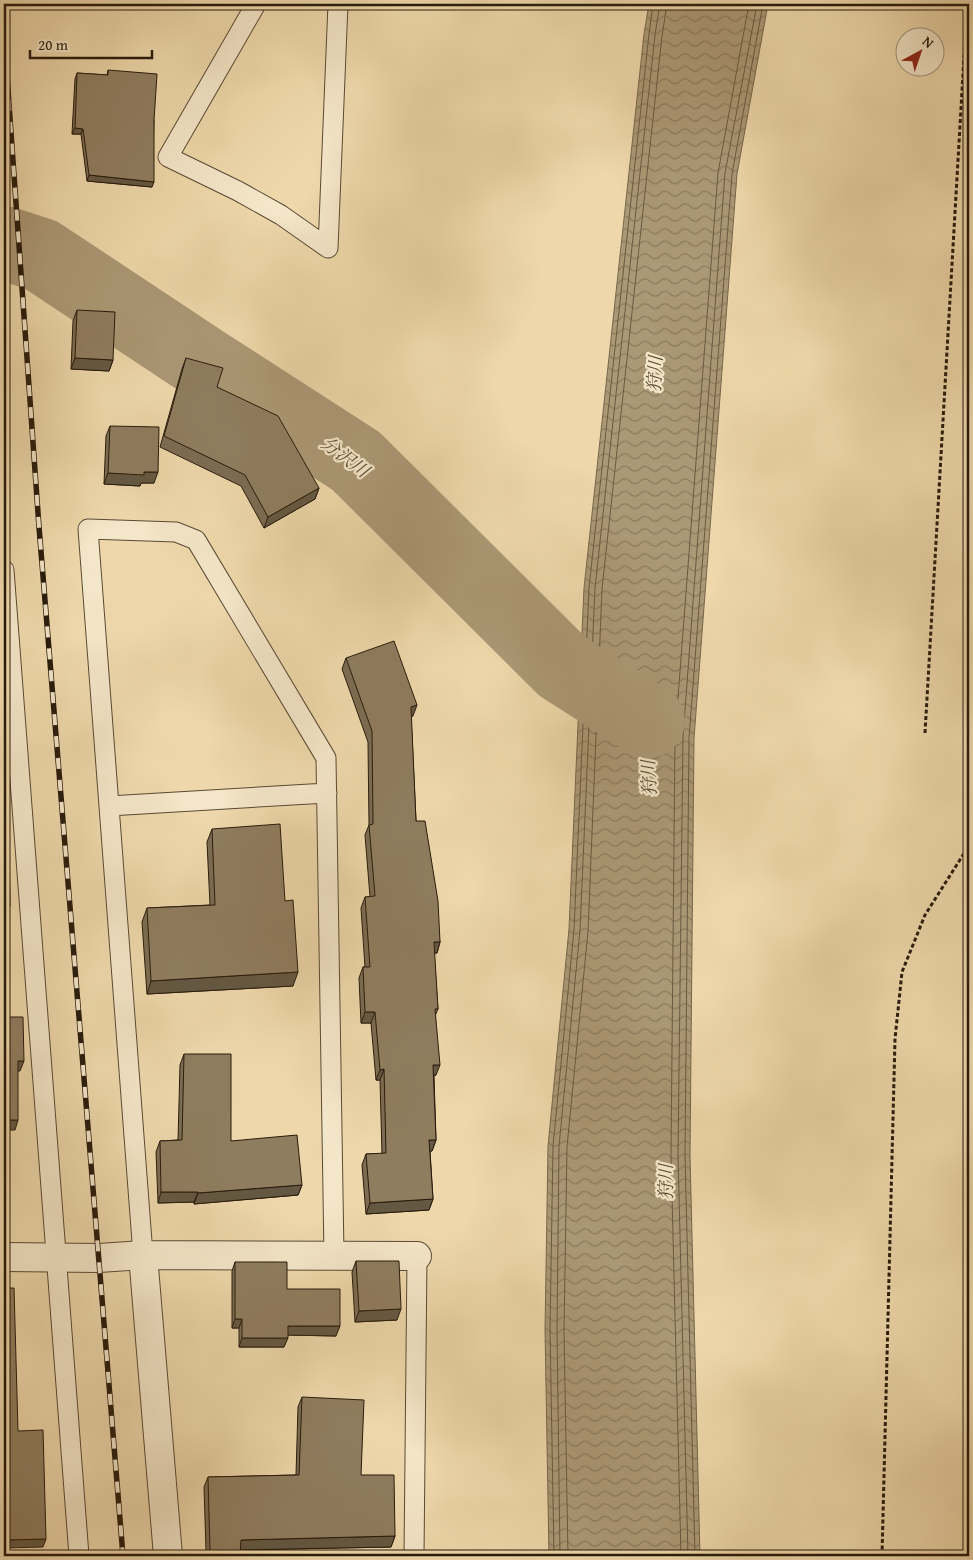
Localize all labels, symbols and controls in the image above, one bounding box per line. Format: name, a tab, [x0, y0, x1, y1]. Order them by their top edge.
scale bar	[30, 28, 152, 60]
north arrow	[896, 28, 946, 78]
text: N	[918, 31, 939, 53]
text: 20 m	[38, 34, 69, 55]
water label: 狩川	[640, 353, 669, 393]
water label: 分沢川	[316, 430, 377, 485]
water label: 狩川	[634, 757, 663, 797]
water label: 狩川	[652, 1162, 679, 1200]

